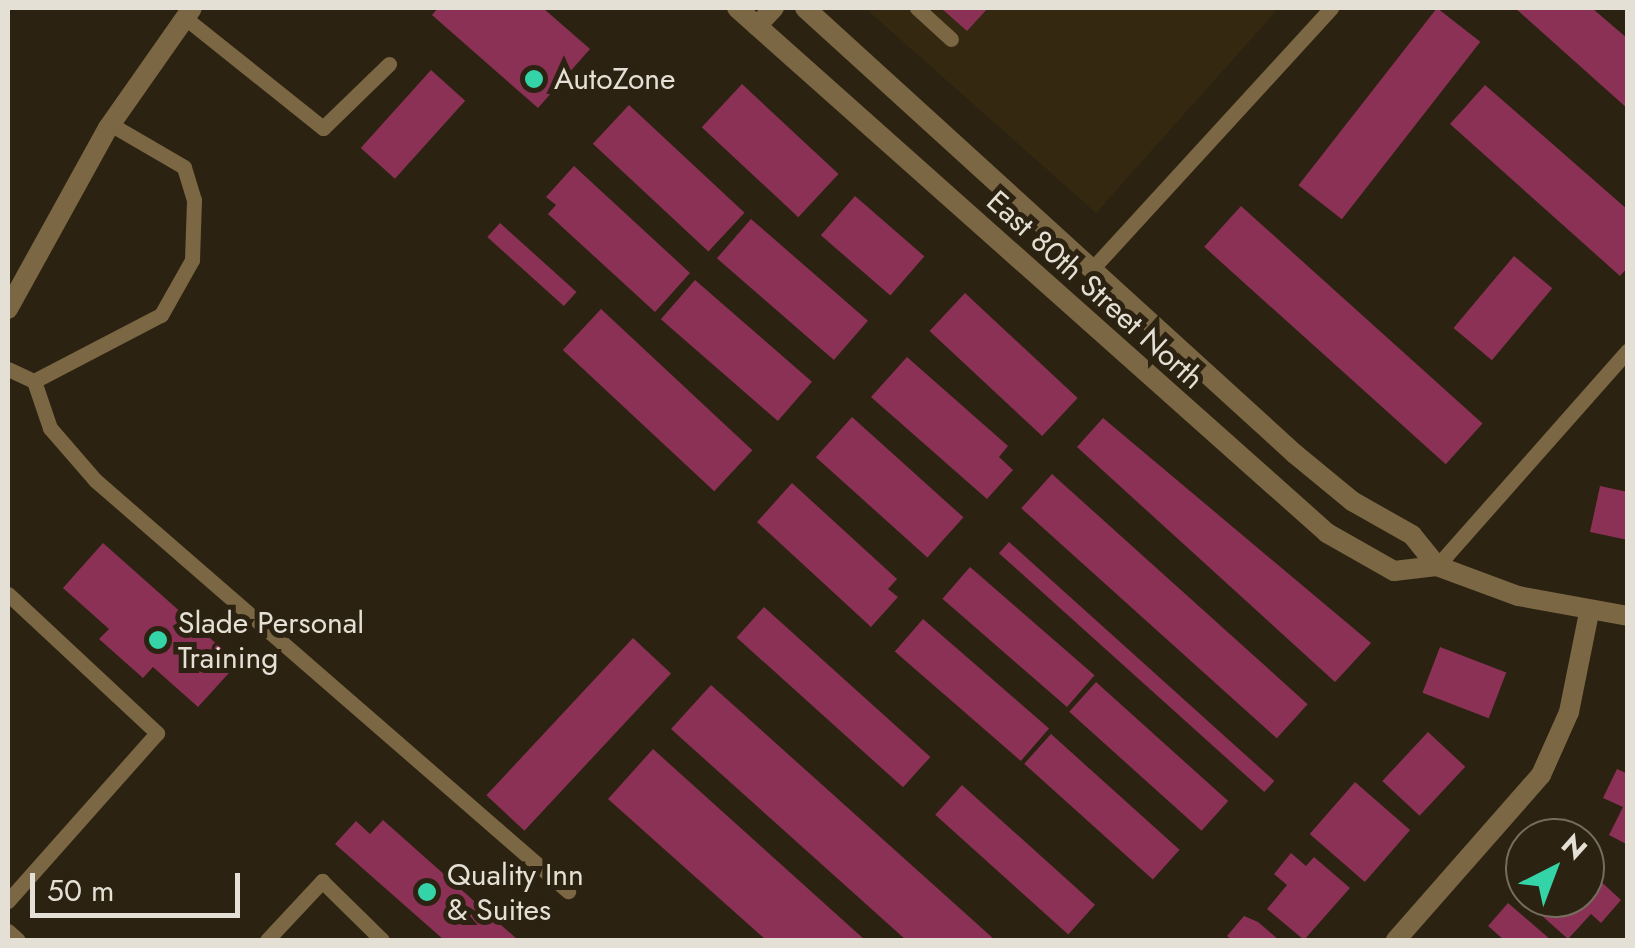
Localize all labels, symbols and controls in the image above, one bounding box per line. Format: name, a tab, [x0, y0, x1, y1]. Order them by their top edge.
place label: AutoZone	[554, 61, 676, 97]
marker: AutoZone	[523, 68, 545, 90]
street label: East 80th Street North	[979, 183, 1211, 397]
place label: Slade Personal Training	[178, 605, 364, 676]
marker: Slade Personal Training	[147, 629, 169, 651]
north arrow	[1505, 818, 1605, 918]
text: N	[1552, 824, 1596, 869]
scale bar	[35, 853, 245, 915]
place label: Quality Inn & Suites	[447, 857, 584, 928]
text: 50 m	[47, 869, 114, 912]
marker: Quality Inn & Suites	[416, 881, 438, 903]

